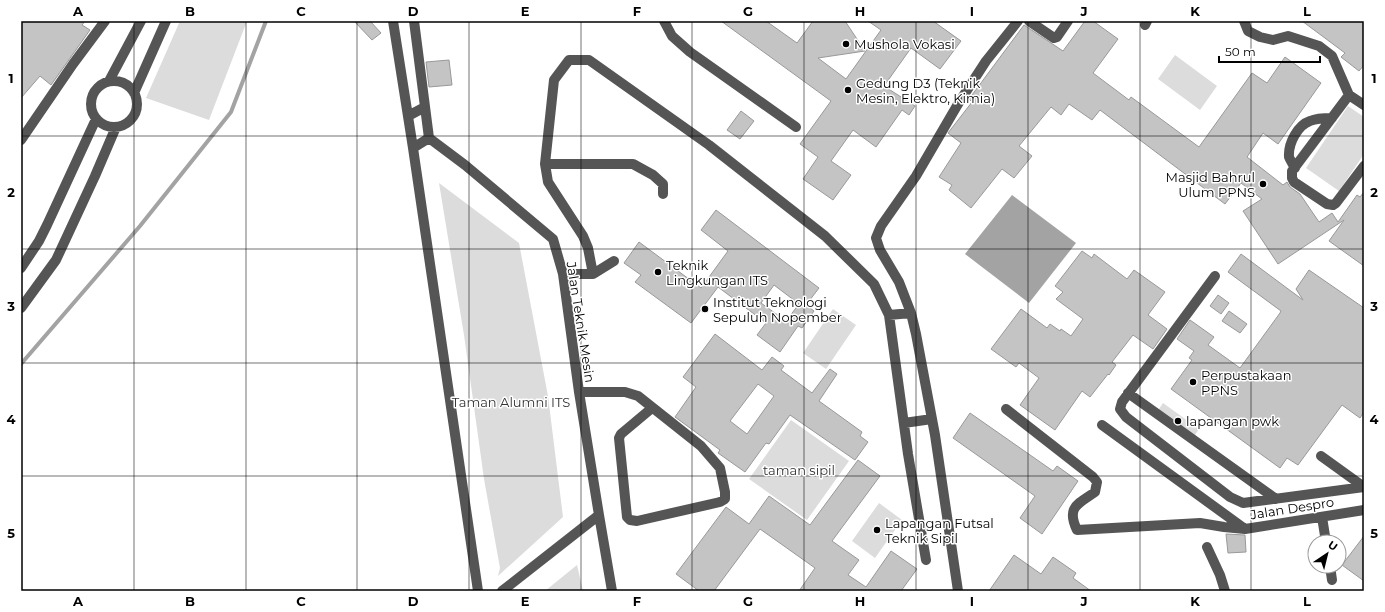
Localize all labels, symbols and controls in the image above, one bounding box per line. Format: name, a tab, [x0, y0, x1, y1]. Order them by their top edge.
text: A	[72, 3, 84, 19]
text: B	[185, 3, 195, 19]
text: C	[296, 3, 306, 19]
text: D	[408, 3, 419, 19]
text: E	[521, 3, 530, 19]
text: F	[633, 3, 641, 19]
text: G	[743, 3, 753, 19]
text: H	[855, 3, 865, 19]
text: I	[970, 3, 974, 19]
text: J	[1079, 3, 1088, 19]
text: K	[1190, 3, 1200, 19]
text: L	[1303, 3, 1311, 19]
place label: Mushola Vokasi	[854, 36, 955, 52]
scale bar	[1219, 38, 1320, 64]
marker: Mushola Vokasi	[841, 39, 851, 49]
text: 50 m	[1225, 44, 1256, 59]
text: 1	[8, 70, 14, 86]
text: 1	[1371, 70, 1377, 86]
place label: Gedung D3 (Teknik Mesin, Elektro, Kimia)	[856, 75, 995, 106]
marker: Gedung D3 (Teknik Mesin, Elektro, Kimia)	[843, 85, 853, 95]
place label: Masjid Bahrul Ulum PPNS	[1166, 169, 1255, 200]
marker: Masjid Bahrul Ulum PPNS	[1258, 179, 1268, 189]
text: 2	[7, 184, 15, 200]
text: 2	[1370, 184, 1378, 200]
place label: Teknik Lingkungan ITS	[666, 257, 768, 288]
street label: Jalan Teknik Mesin	[563, 259, 598, 384]
marker: Teknik Lingkungan ITS	[653, 267, 663, 277]
place label: Institut Teknologi Sepuluh Nopember	[713, 294, 842, 325]
text: 3	[6, 298, 15, 314]
text: 3	[1369, 298, 1378, 314]
marker: Institut Teknologi Sepuluh Nopember	[700, 304, 710, 314]
place label: Perpustakaan PPNS	[1201, 367, 1292, 398]
marker: Perpustakaan PPNS	[1188, 377, 1198, 387]
park label: Taman Alumni ITS	[452, 394, 570, 410]
text: 4	[7, 411, 16, 427]
text: 4	[1370, 411, 1379, 427]
place label: lapangan pwk	[1186, 413, 1279, 429]
marker: lapangan pwk	[1173, 416, 1183, 426]
park label: taman sipil	[763, 462, 835, 478]
street label: Jalan Despro	[1248, 493, 1335, 523]
place label: Lapangan Futsal Teknik Sipil	[885, 515, 994, 546]
text: 5	[7, 525, 15, 541]
marker: Lapangan Futsal Teknik Sipil	[872, 525, 882, 535]
text: 5	[1370, 525, 1378, 541]
north arrow	[1307, 534, 1347, 574]
text: U	[1325, 538, 1340, 554]
text: A	[72, 593, 84, 609]
text: B	[185, 593, 195, 609]
text: C	[296, 593, 306, 609]
text: D	[408, 593, 419, 609]
text: E	[521, 593, 530, 609]
text: F	[633, 593, 641, 609]
text: G	[743, 593, 753, 609]
text: H	[855, 593, 865, 609]
text: I	[970, 593, 974, 609]
text: J	[1079, 593, 1088, 609]
text: K	[1190, 593, 1200, 609]
text: L	[1303, 593, 1311, 609]

